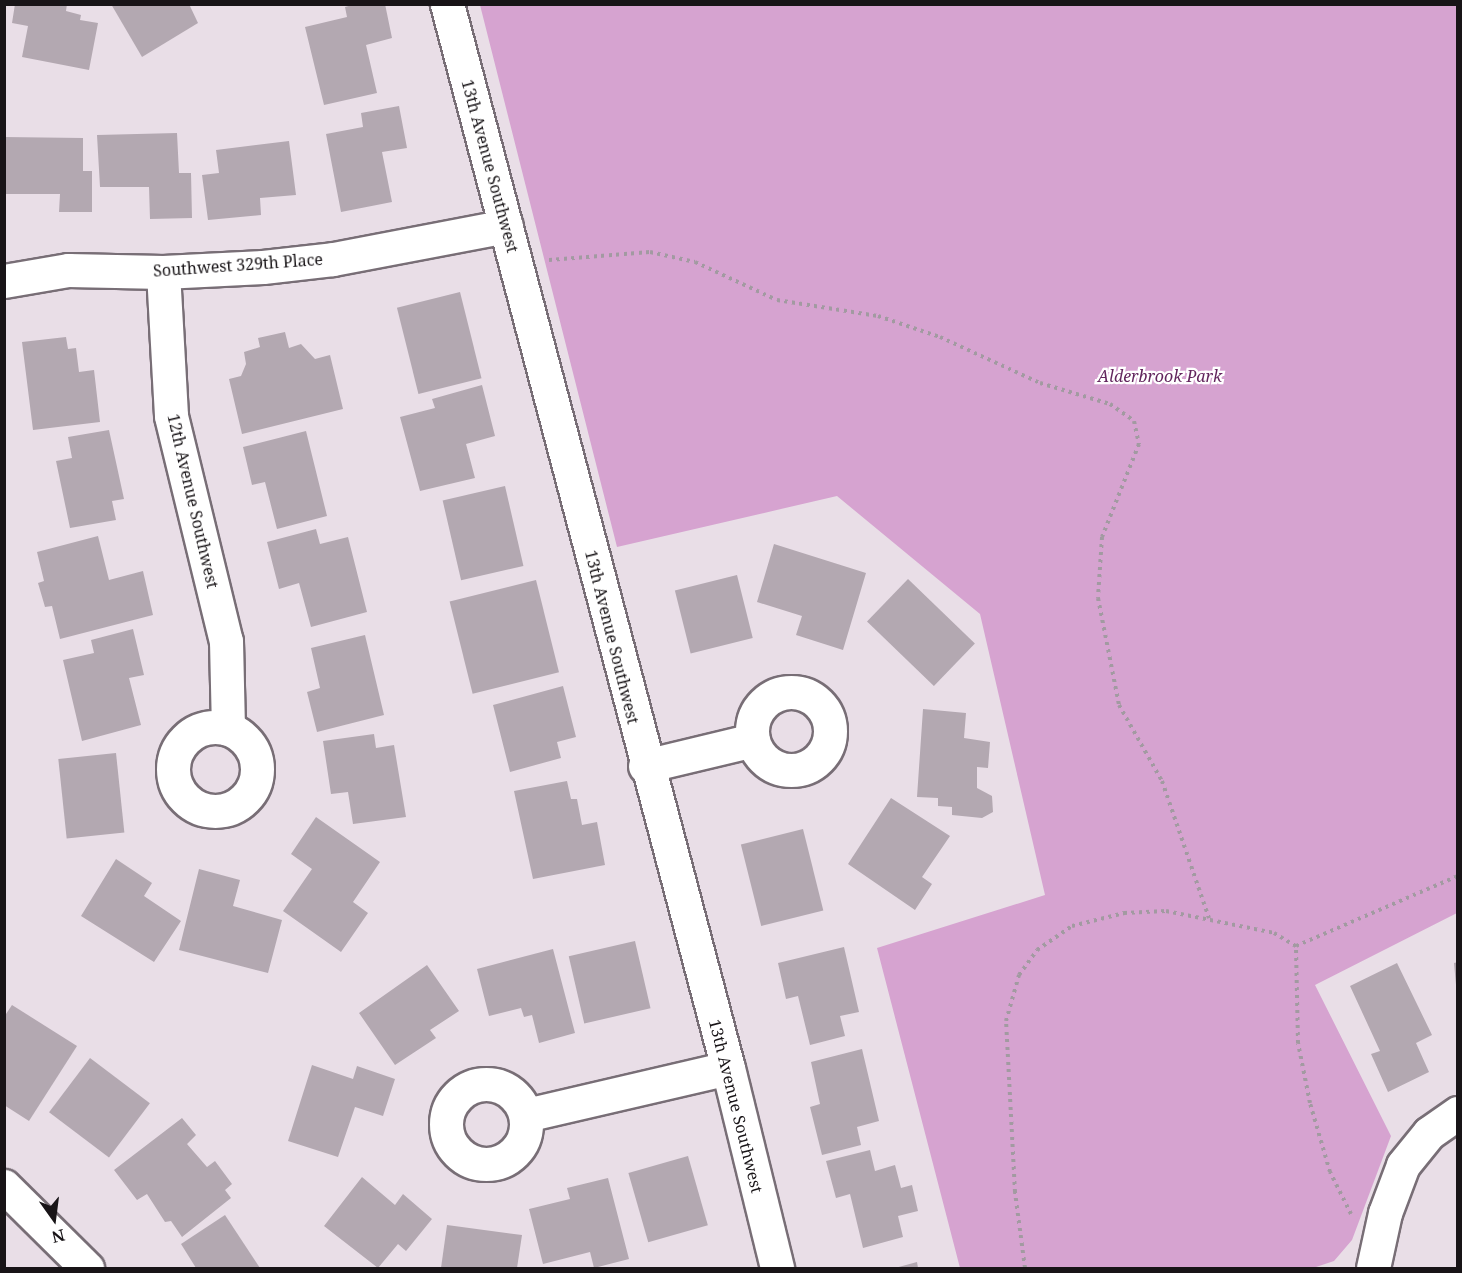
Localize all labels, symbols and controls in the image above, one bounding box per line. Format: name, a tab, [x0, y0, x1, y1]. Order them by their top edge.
street label: 13th Avenue Southwest	[458, 77, 522, 255]
street label: Southwest 329th Place	[152, 249, 324, 281]
park label: Alderbrook Park	[1098, 366, 1222, 386]
street label: 12th Avenue Southwest	[164, 412, 222, 590]
street label: 13th Avenue Southwest	[581, 548, 643, 726]
street label: 13th Avenue Southwest	[705, 1017, 767, 1195]
north arrow	[24, 1189, 84, 1249]
text: N	[50, 1224, 67, 1249]

